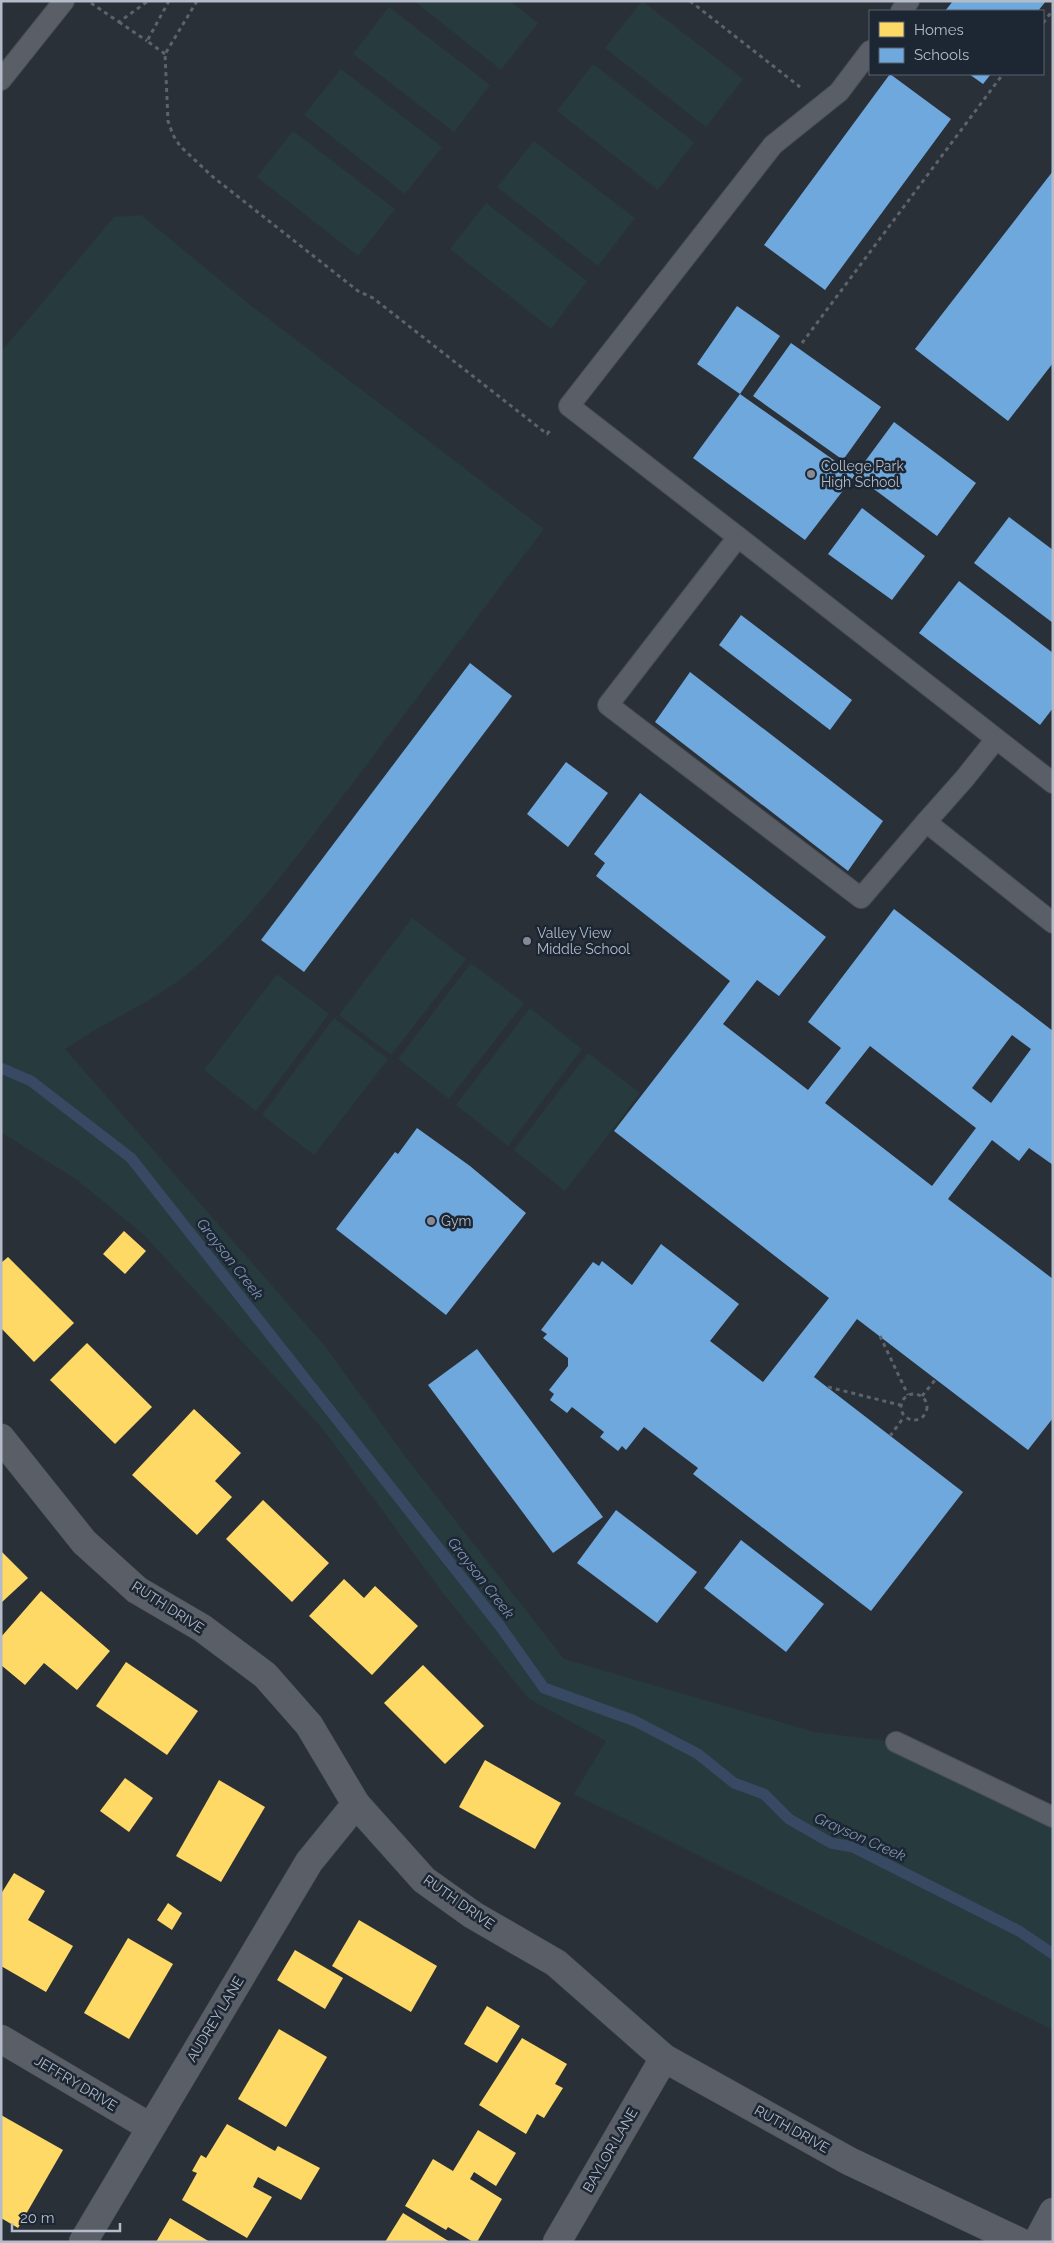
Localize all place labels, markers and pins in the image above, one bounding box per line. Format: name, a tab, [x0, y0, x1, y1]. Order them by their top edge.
place label: College Park High School	[821, 458, 904, 490]
marker: College Park High School	[805, 468, 817, 480]
place label: Valley View Middle School	[537, 925, 630, 957]
marker: Valley View Middle School	[521, 935, 533, 947]
place label: Gym	[441, 1213, 471, 1229]
marker: Gym	[425, 1215, 437, 1227]

